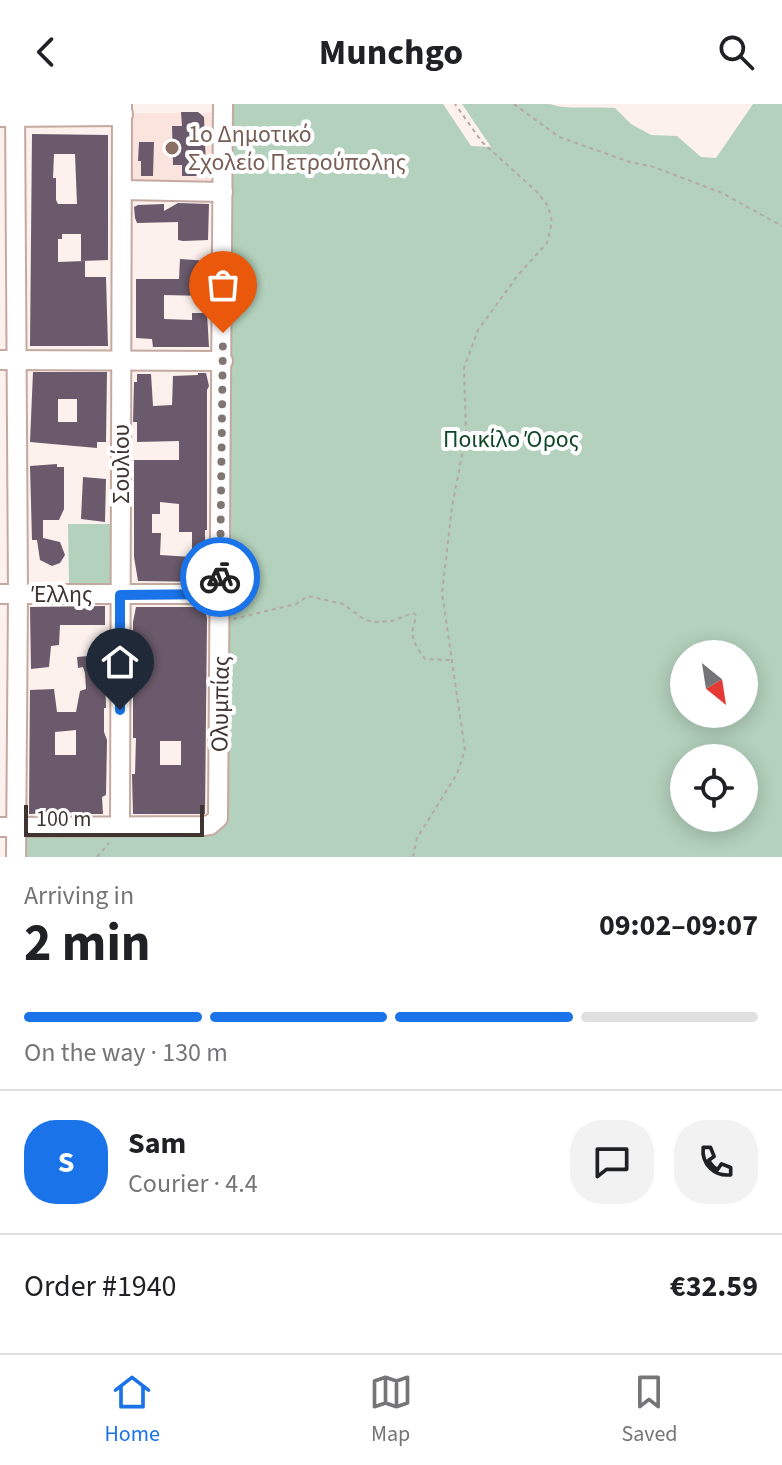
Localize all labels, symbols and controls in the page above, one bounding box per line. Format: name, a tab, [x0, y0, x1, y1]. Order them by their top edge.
text: Munchgo	[319, 27, 463, 78]
icon: back	[24, 30, 68, 74]
icon: search	[714, 30, 758, 74]
place label: 1ο Δημοτικό Σχολείο Πετρούπολης	[188, 117, 406, 180]
marker: 1ο Δημοτικό Σχολείο Πετρούπολης	[163, 139, 181, 157]
pin	[189, 251, 257, 333]
icon: bag	[201, 263, 245, 307]
park label: Ποικίλο Όρος	[443, 422, 579, 457]
street label: Σουλίου	[104, 424, 139, 504]
courier	[180, 537, 260, 617]
icon: bike	[198, 555, 242, 599]
street label: Έλλης	[31, 577, 92, 612]
pin	[86, 628, 154, 710]
icon: home	[98, 640, 142, 684]
north arrow	[670, 640, 758, 728]
map controls	[670, 640, 758, 832]
street label: Ολυμπίας	[202, 655, 239, 753]
button: locate	[670, 744, 758, 832]
scale bar	[24, 801, 204, 837]
text: 100 m	[36, 803, 91, 835]
text: Arriving in	[24, 877, 134, 914]
text: 09:02–09:07	[599, 904, 758, 947]
text: 2 min	[24, 907, 151, 981]
text: On the way · 130 m	[24, 1034, 228, 1071]
button: chat	[570, 1120, 654, 1204]
button: phone	[674, 1120, 758, 1204]
text: Sam	[128, 1122, 186, 1165]
text: S	[58, 1141, 74, 1184]
text: Courier · 4.4	[128, 1165, 258, 1202]
text: Order #1940	[24, 1265, 177, 1308]
text: €32.59	[670, 1265, 758, 1308]
tab: Home	[104, 1370, 160, 1450]
tab: Map	[369, 1370, 413, 1450]
tab: Saved	[621, 1370, 678, 1450]

